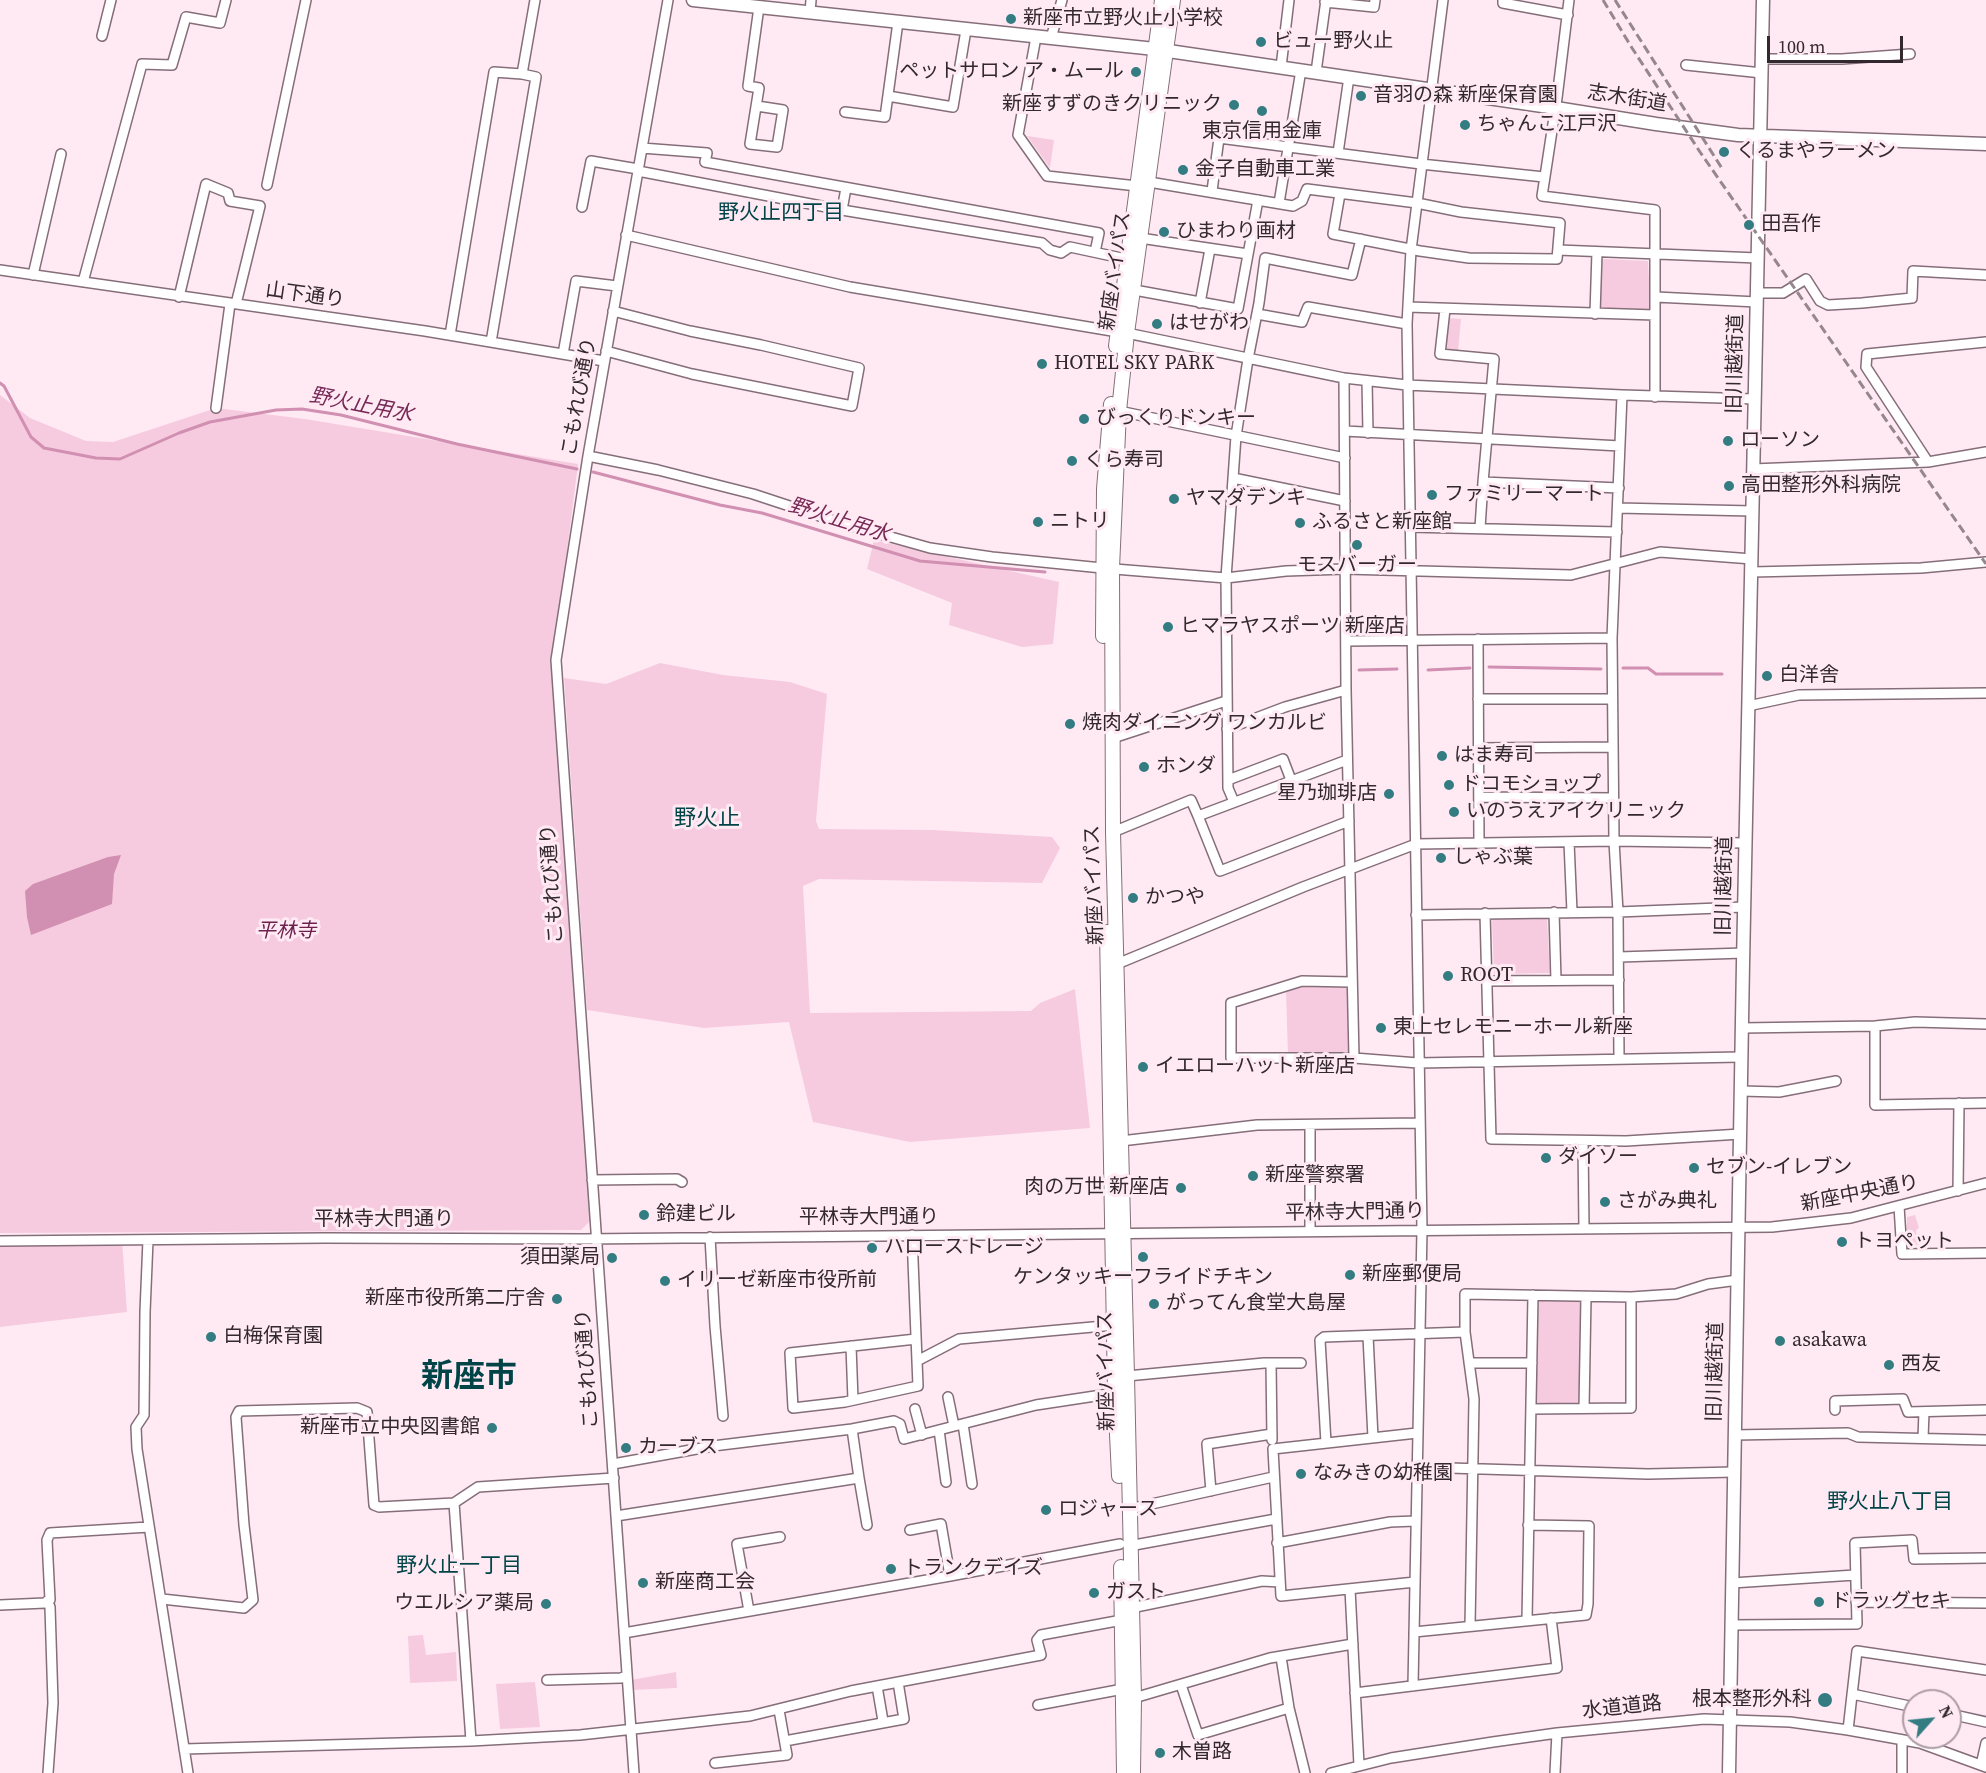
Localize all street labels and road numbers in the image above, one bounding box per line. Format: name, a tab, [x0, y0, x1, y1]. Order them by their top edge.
street label: 志木街道	[1586, 81, 1668, 117]
street label: 新座バイパス	[1096, 210, 1136, 332]
street label: 山下通り	[264, 279, 346, 313]
street label: 旧川越街道	[1723, 314, 1749, 414]
street label: こもれび通り	[558, 336, 602, 458]
street label: こもれび通り	[537, 823, 569, 945]
street label: 新座バイパス	[1081, 825, 1109, 945]
street label: 旧川越街道	[1712, 836, 1738, 936]
street label: 新座中央通り	[1799, 1171, 1921, 1217]
street label: 平林寺大門通り	[1285, 1200, 1425, 1226]
street label: 平林寺大門通り	[799, 1206, 939, 1230]
street label: 平林寺大門通り	[314, 1208, 454, 1232]
street label: こもれび通り	[572, 1308, 604, 1430]
street label: 新座バイパス	[1094, 1311, 1120, 1431]
street label: 旧川越街道	[1703, 1322, 1729, 1422]
street label: 水道道路	[1581, 1692, 1663, 1724]

